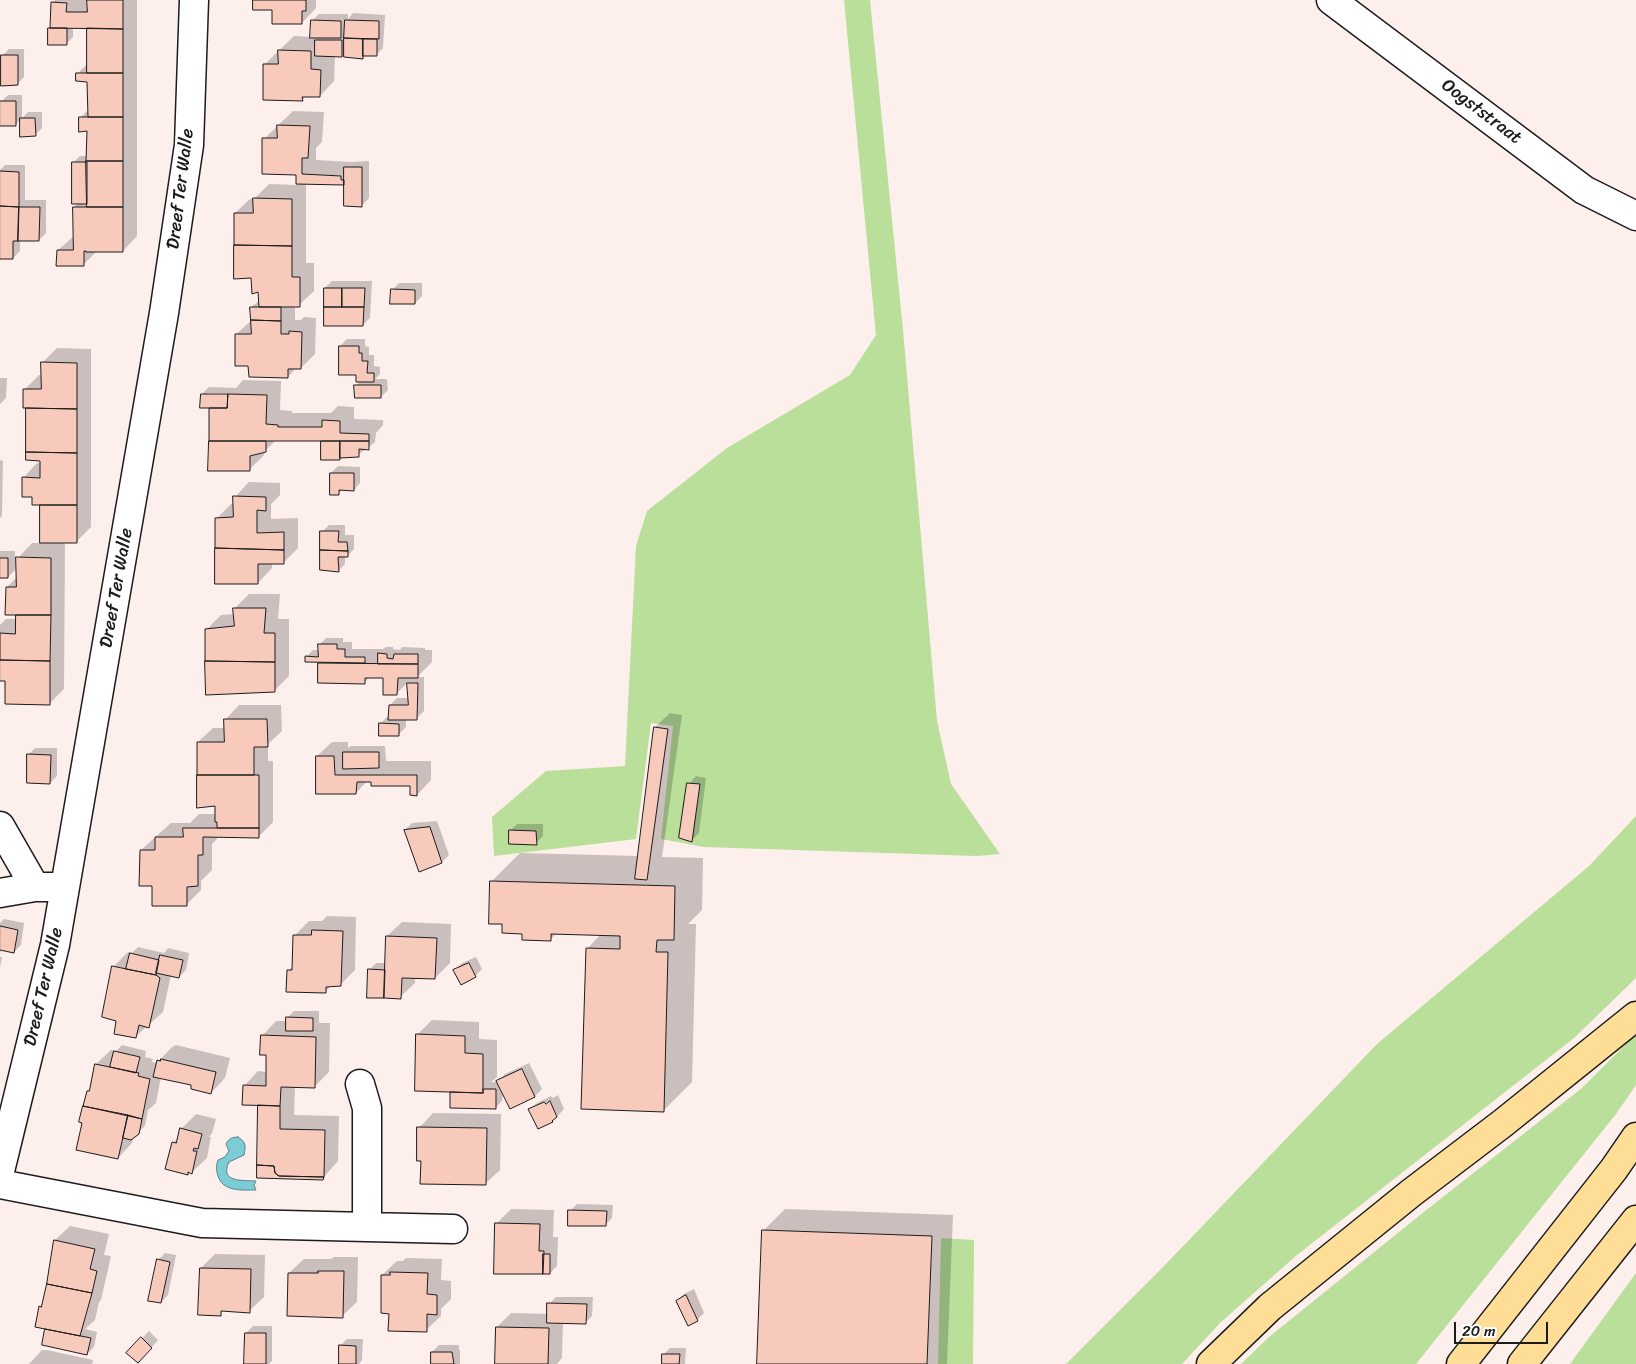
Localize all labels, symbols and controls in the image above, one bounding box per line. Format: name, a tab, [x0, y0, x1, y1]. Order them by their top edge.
street label: Oogststraat	[1437, 75, 1525, 149]
street label: Dreef Ter Walle	[163, 128, 199, 250]
street label: Dreef Ter Walle	[96, 526, 138, 650]
street label: Dreef Ter Walle	[20, 925, 68, 1049]
scale bar	[1456, 1312, 1550, 1344]
text: 20 m	[1462, 1318, 1496, 1344]

